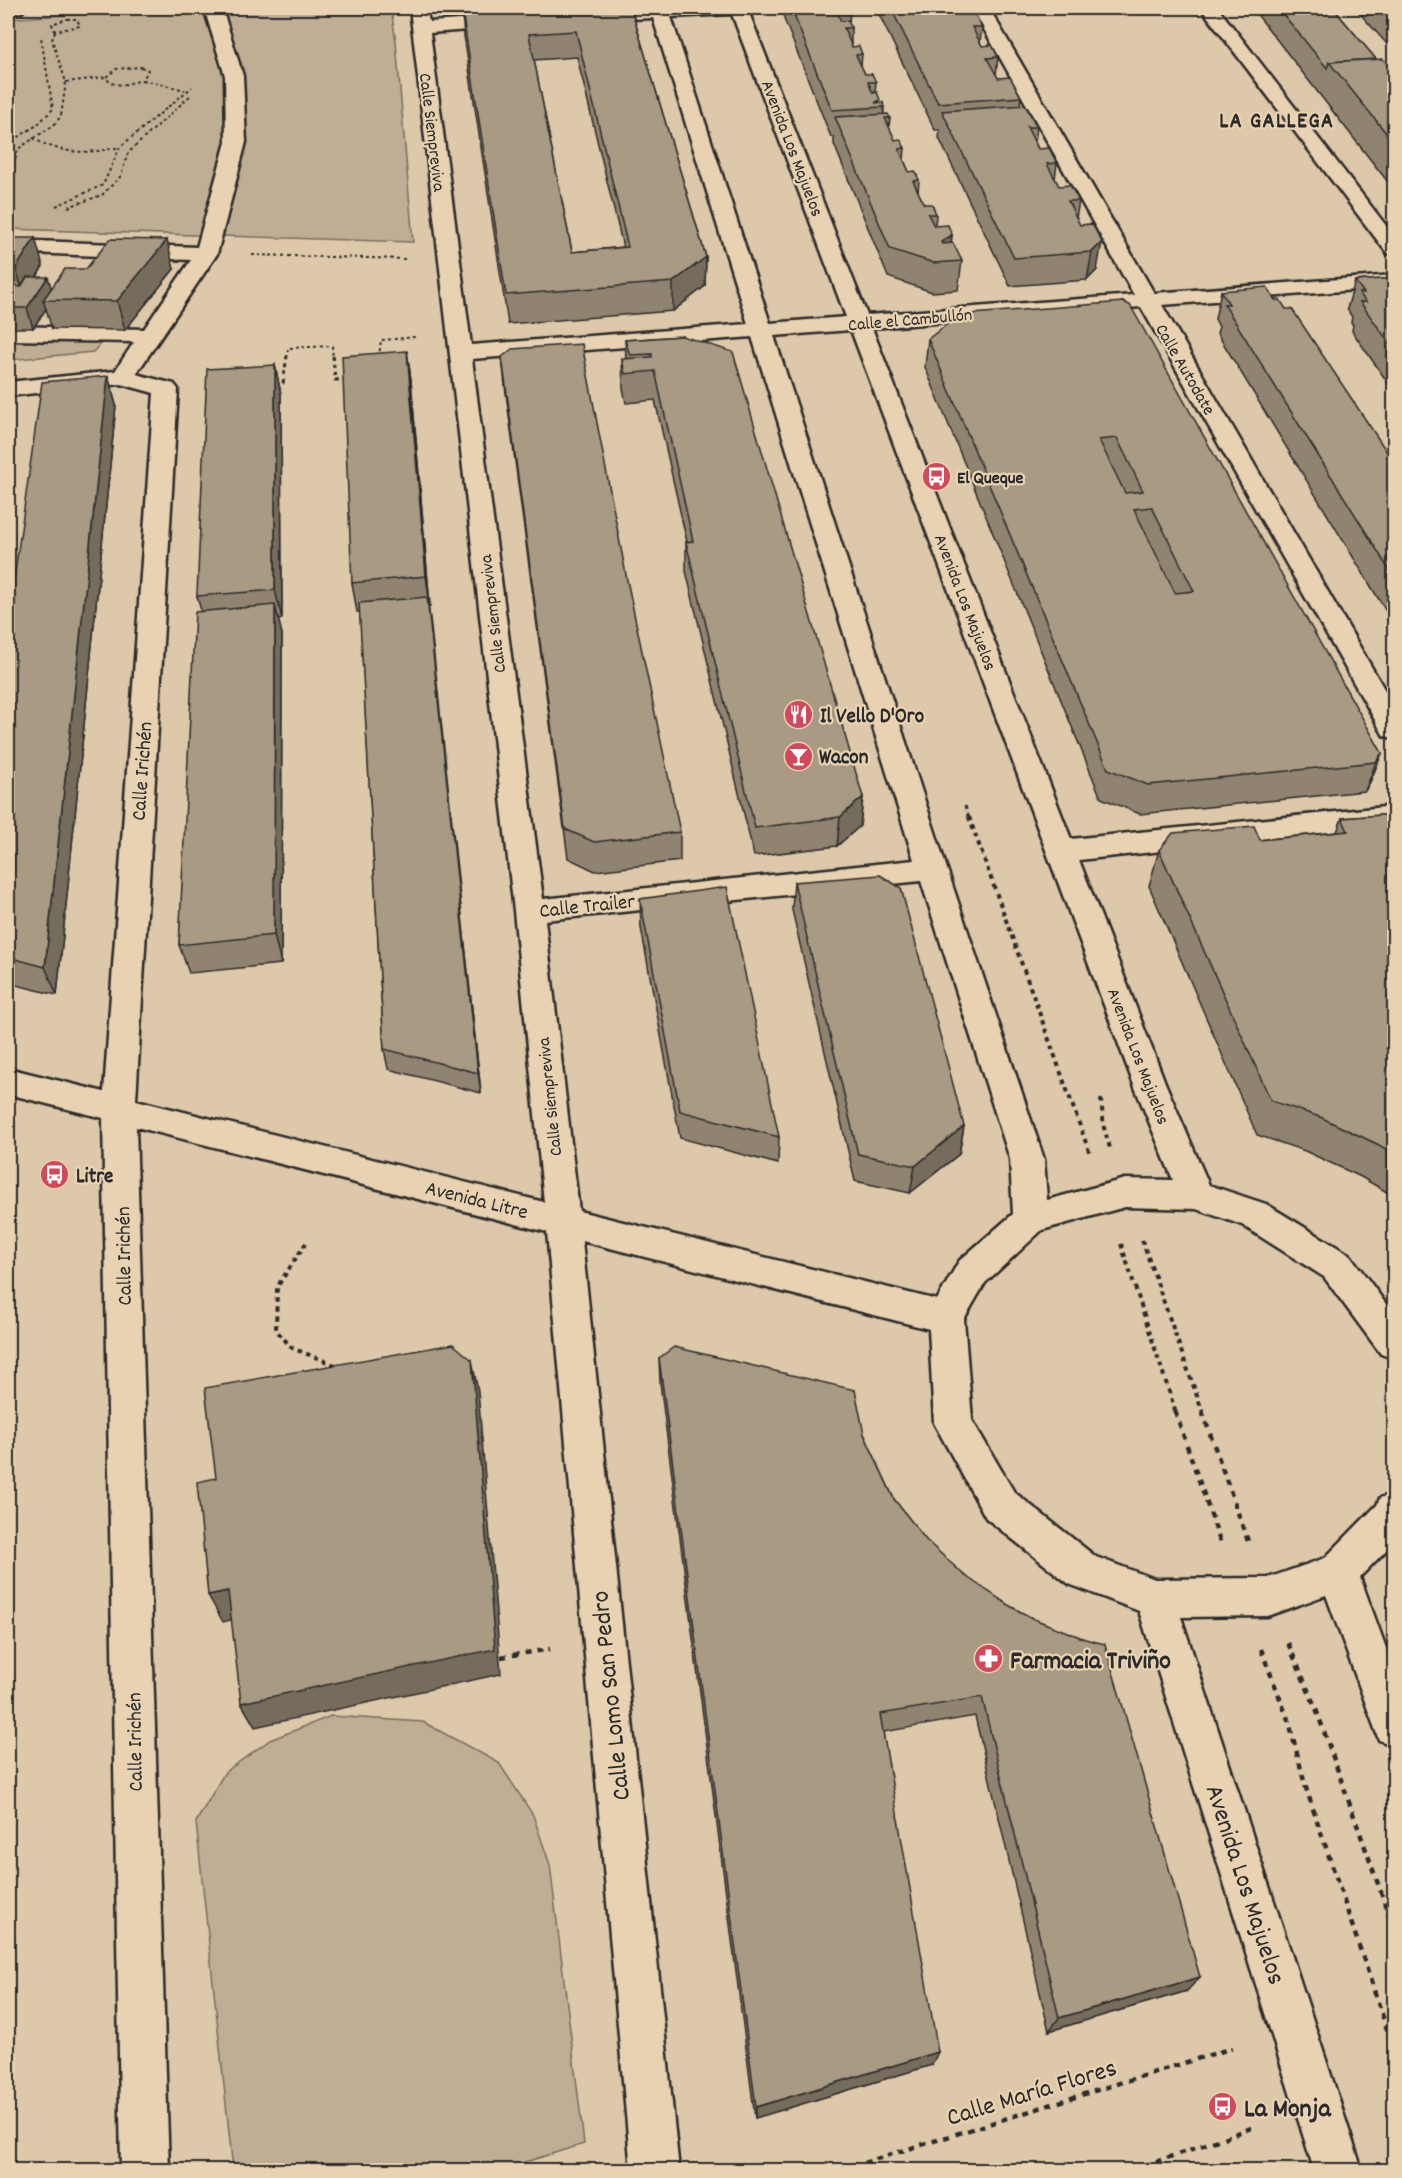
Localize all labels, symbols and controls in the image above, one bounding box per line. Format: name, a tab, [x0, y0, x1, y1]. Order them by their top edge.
street label: Calle Siempreviva	[411, 72, 450, 193]
street label: Avenida Los Majuelos	[753, 77, 828, 221]
district label: LA GALLEGA	[1219, 107, 1335, 138]
street label: Calle el Cambullón	[847, 304, 973, 339]
street label: Calle Autodate	[1148, 320, 1220, 421]
bus stop icon: El Queque	[920, 461, 952, 493]
place label: El Queque	[957, 467, 1024, 492]
street label: Avenida Los Majuelos	[926, 531, 1001, 675]
street label: Calle Siempreviva	[475, 553, 514, 674]
restaurant icon: Il Vello D'Oro	[783, 699, 815, 731]
place label: Il Vello D'Oro	[820, 703, 924, 733]
street label: Calle Irichén	[126, 721, 162, 822]
bar icon: Wacon	[782, 740, 814, 772]
place label: Wacon	[819, 744, 869, 774]
street label: Calle Trailer	[538, 888, 637, 928]
street label: Avenida Los Majuelos	[1099, 985, 1174, 1129]
street label: Calle Siempreviva	[533, 1036, 570, 1157]
bus stop icon: Litre	[39, 1159, 71, 1191]
place label: Litre	[76, 1163, 113, 1193]
street label: Avenida Litre	[422, 1175, 531, 1229]
street label: Calle Irichén	[110, 1206, 142, 1306]
street label: Calle Lomo San Pedro	[583, 1589, 642, 1802]
pharmacy icon: Farmacia Triviño	[973, 1643, 1005, 1675]
place label: Farmacia Triviño	[1010, 1644, 1171, 1681]
street label: Calle Irichén	[121, 1692, 153, 1792]
street label: Avenida Los Majuelos	[1194, 1780, 1293, 1990]
street label: Calle María Flores	[942, 2051, 1122, 2138]
bus stop icon: La Monja	[1207, 2091, 1239, 2123]
place label: La Monja	[1244, 2092, 1331, 2129]

